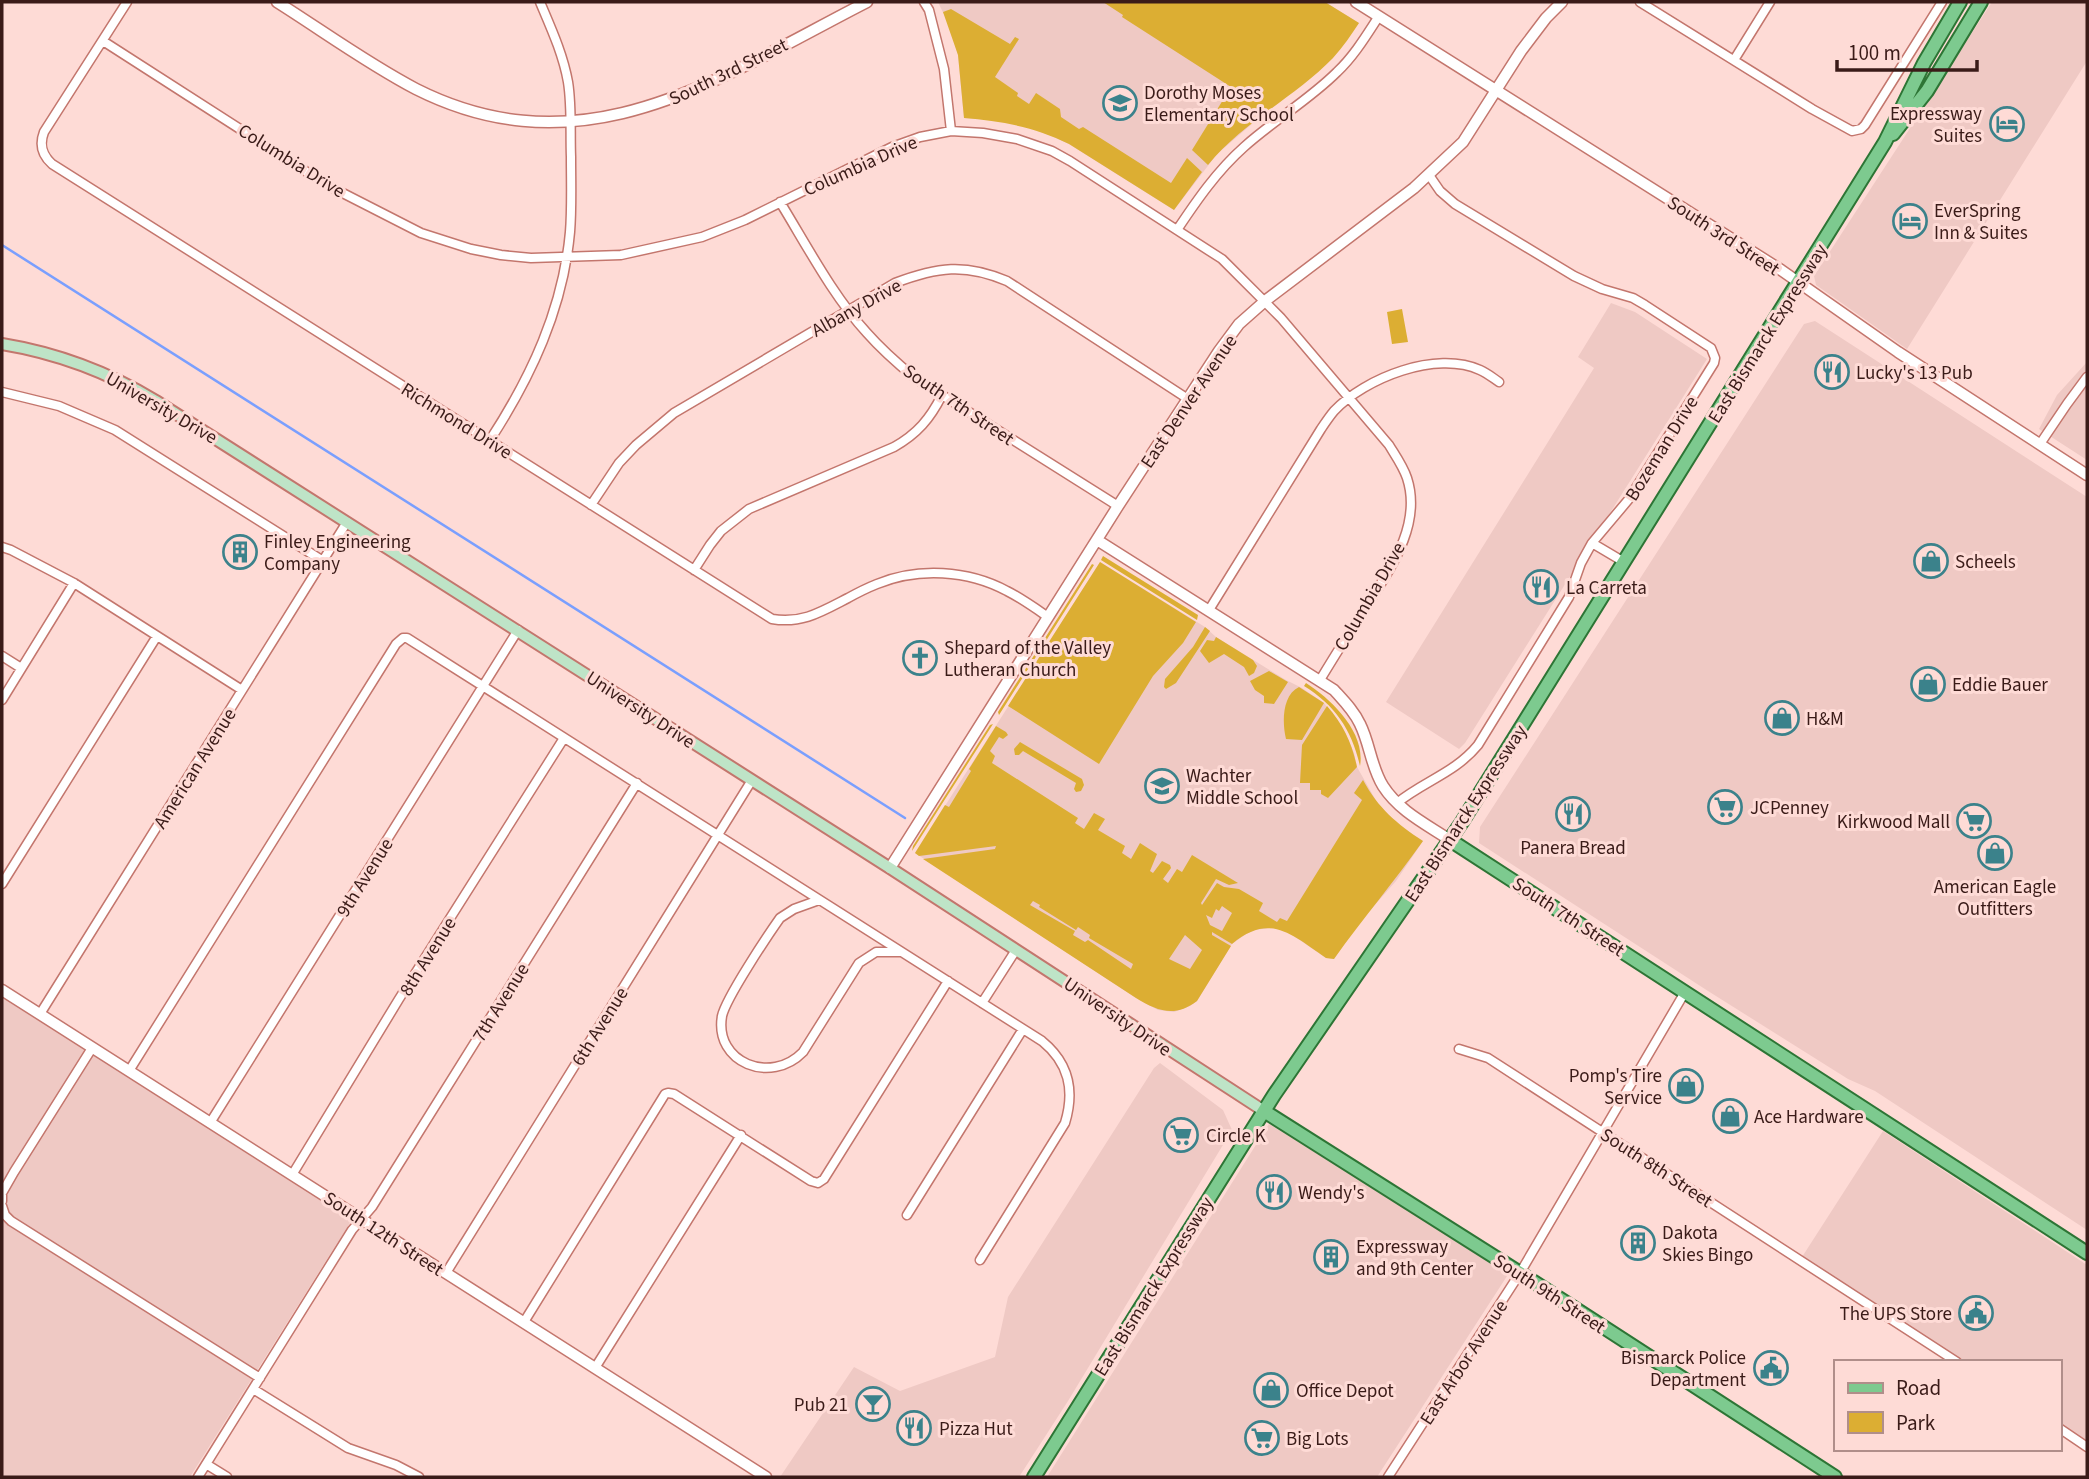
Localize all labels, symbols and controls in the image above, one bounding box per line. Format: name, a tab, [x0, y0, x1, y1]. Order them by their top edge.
scale bar	[1837, 28, 1977, 72]
street label: South 3rd Street	[665, 32, 793, 113]
text: 100 m	[1848, 38, 1901, 68]
place label: Dorothy Moses Elementary School	[1144, 80, 1294, 129]
school or university icon: Dorothy Moses Elementary School	[1101, 84, 1139, 122]
place label: Expressway Suites	[1890, 101, 1982, 150]
hotel icon: Expressway Suites	[1988, 105, 2026, 143]
street label: Columbia Drive	[232, 118, 350, 205]
street label: Columbia Drive	[799, 129, 922, 203]
street label: South 3rd Street	[1662, 190, 1785, 283]
place label: EverSpring Inn & Suites	[1934, 198, 2028, 247]
hotel icon: EverSpring Inn & Suites	[1891, 202, 1929, 240]
street label: East Bismarck Expressway	[1702, 239, 1835, 429]
street label: Albany Drive	[807, 272, 907, 344]
street label: East Denver Avenue	[1134, 330, 1244, 474]
restaurant icon: Lucky's 13 Pub	[1813, 353, 1851, 391]
street label: South 7th Street	[897, 358, 1020, 453]
place label: Lucky's 13 Pub	[1856, 360, 1973, 387]
street label: University Drive	[100, 365, 222, 451]
street label: Richmond Drive	[395, 376, 517, 466]
street label: Bozeman Drive	[1619, 391, 1705, 507]
place label: Finley Engineering Company	[264, 529, 411, 578]
building icon: Finley Engineering Company	[221, 533, 259, 571]
street label: Columbia Drive	[1328, 537, 1412, 656]
shop icon: Scheels	[1912, 542, 1950, 580]
place label: Scheels	[1955, 549, 2016, 576]
restaurant icon: La Carreta	[1522, 568, 1560, 606]
place label: La Carreta	[1566, 575, 1647, 602]
place label: Shepard of the Valley Lutheran Church	[944, 635, 1111, 684]
church icon: Shepard of the Valley Lutheran Church	[901, 639, 939, 677]
street label: University Drive	[580, 665, 700, 756]
shop icon: Eddie Bauer	[1909, 665, 1947, 703]
place label: Eddie Bauer	[1952, 672, 2048, 699]
shop icon: H&M	[1763, 699, 1801, 737]
street label: American Avenue	[147, 703, 243, 834]
place label: H&M	[1806, 706, 1844, 733]
street label: East Bismarck Expressway	[1399, 720, 1534, 908]
place label: Wachter Middle School	[1186, 763, 1298, 812]
school or university icon: Wachter Middle School	[1143, 767, 1181, 805]
supermarket icon: JCPenney	[1706, 788, 1744, 826]
restaurant icon: Panera Bread	[1554, 795, 1592, 833]
place label: JCPenney	[1750, 795, 1829, 822]
supermarket icon: Kirkwood Mall	[1955, 802, 1993, 840]
place label: Kirkwood Mall	[1837, 809, 1950, 836]
street label: 9th Avenue	[330, 833, 400, 923]
shop icon: American Eagle Outfitters	[1976, 834, 2014, 872]
place label: Panera Bread	[1520, 835, 1626, 862]
street label: South 7th Street	[1507, 871, 1630, 964]
place label: American Eagle Outfitters	[1934, 874, 2056, 923]
street label: 8th Avenue	[393, 912, 463, 1002]
street label: 7th Avenue	[466, 958, 536, 1048]
street label: University Drive	[1058, 971, 1177, 1063]
street label: 6th Avenue	[565, 982, 635, 1072]
place label: Pomp's Tire Service	[1569, 1063, 1662, 1112]
shop icon: Pomp's Tire Service	[1667, 1067, 1705, 1105]
shop icon: Ace Hardware	[1711, 1097, 1749, 1135]
place label: Ace Hardware	[1754, 1104, 1864, 1131]
supermarket icon: Circle K	[1162, 1116, 1200, 1154]
street label: South 8th Street	[1595, 1122, 1718, 1215]
place label: Circle K	[1206, 1123, 1266, 1150]
restaurant icon: Wendy's	[1255, 1173, 1293, 1211]
place label: Wendy's	[1298, 1180, 1365, 1207]
street label: South 12th Street	[318, 1185, 449, 1284]
street label: East Bismarck Expressway	[1088, 1192, 1221, 1382]
place label: Dakota Skies Bingo	[1662, 1220, 1753, 1269]
building icon: Dakota Skies Bingo	[1619, 1224, 1657, 1262]
place label: Expressway and 9th Center	[1356, 1234, 1474, 1283]
building icon: Expressway and 9th Center	[1312, 1238, 1350, 1276]
street label: South 9th Street	[1488, 1248, 1611, 1341]
public building icon: The UPS Store	[1957, 1294, 1995, 1332]
street label: East Arbor Avenue	[1414, 1295, 1515, 1431]
place label: The UPS Store	[1840, 1301, 1952, 1328]
place label: Bismarck Police Department	[1621, 1345, 1747, 1394]
public building icon: Bismarck Police Department	[1752, 1349, 1790, 1387]
legend	[1834, 1360, 2061, 1451]
shop icon: Office Depot	[1252, 1371, 1290, 1409]
text: Road	[1896, 1373, 1941, 1403]
place label: Office Depot	[1296, 1378, 1394, 1405]
bar icon: Pub 21	[854, 1385, 892, 1423]
place label: Pub 21	[794, 1392, 848, 1419]
text: Park	[1896, 1408, 1936, 1438]
restaurant icon: Pizza Hut	[895, 1409, 933, 1447]
place label: Pizza Hut	[939, 1416, 1013, 1443]
supermarket icon: Big Lots	[1243, 1419, 1281, 1457]
place label: Big Lots	[1286, 1426, 1348, 1453]

